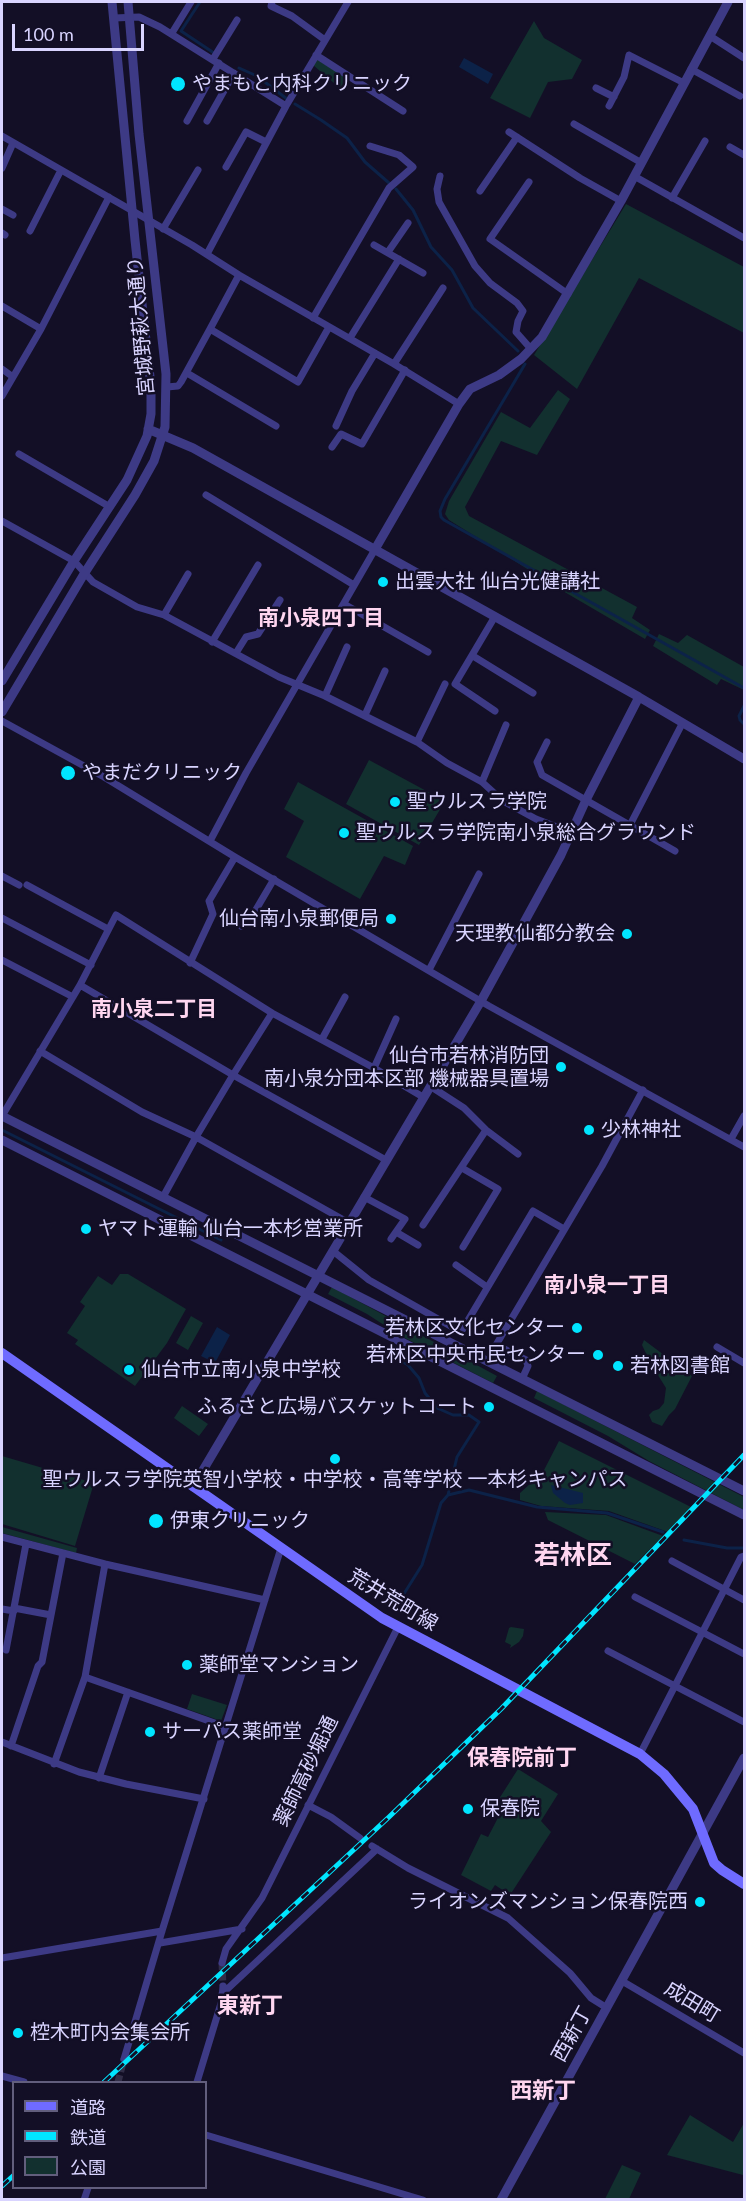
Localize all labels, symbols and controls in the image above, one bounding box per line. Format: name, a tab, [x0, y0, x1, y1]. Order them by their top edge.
scale bar	[15, 12, 147, 50]
text: 100 m	[23, 23, 74, 45]
place label: やまもと内科クリニック	[192, 72, 412, 96]
marker: やまもと内科クリニック	[169, 75, 187, 93]
street label: 宮城野萩大通り	[123, 255, 159, 397]
place label: 出雲大社 仙台光健講社	[395, 570, 600, 594]
marker: 出雲大社 仙台光健講社	[376, 575, 390, 589]
district label: 南小泉四丁目	[258, 605, 384, 631]
place label: やまだクリニック	[82, 761, 242, 785]
marker: やまだクリニック	[59, 764, 77, 782]
place label: 聖ウルスラ学院	[407, 790, 547, 814]
marker: 聖ウルスラ学院	[388, 795, 402, 809]
place label: 聖ウルスラ学院南小泉総合グラウンド	[356, 821, 696, 845]
marker: 聖ウルスラ学院南小泉総合グラウンド	[337, 826, 351, 840]
place label: 仙台南小泉郵便局	[219, 907, 379, 931]
marker: 仙台南小泉郵便局	[384, 912, 398, 926]
place label: 天理教仙都分教会	[455, 922, 615, 946]
marker: 天理教仙都分教会	[620, 927, 634, 941]
district label: 南小泉二丁目	[91, 996, 217, 1022]
place label: 仙台市若林消防団 南小泉分団本区部 機械器具置場	[264, 1044, 549, 1091]
marker: 仙台市若林消防団 南小泉分団本区部 機械器具置場	[554, 1060, 568, 1074]
place label: 少林神社	[601, 1118, 681, 1142]
marker: 少林神社	[582, 1123, 596, 1137]
place label: ヤマト運輸 仙台一本杉営業所	[98, 1217, 363, 1241]
marker: ヤマト運輸 仙台一本杉営業所	[79, 1222, 93, 1236]
district label: 南小泉一丁目	[544, 1272, 670, 1298]
place label: 若林区文化センター	[385, 1316, 565, 1340]
marker: 若林区文化センター	[570, 1321, 584, 1335]
place label: 若林区中央市民センター	[366, 1343, 586, 1367]
marker: 若林区中央市民センター	[591, 1348, 605, 1362]
place label: 若林図書館	[630, 1354, 730, 1378]
place label: 仙台市立南小泉中学校	[141, 1358, 341, 1382]
marker: 若林図書館	[611, 1359, 625, 1373]
marker: 仙台市立南小泉中学校	[122, 1363, 136, 1377]
place label: ふるさと広場バスケットコート	[197, 1395, 477, 1419]
marker: ふるさと広場バスケットコート	[482, 1400, 496, 1414]
marker: 聖ウルスラ学院英智小学校・中学校・高等学校 一本杉キャンパス	[328, 1452, 342, 1466]
place label: 聖ウルスラ学院英智小学校・中学校・高等学校 一本杉キャンパス	[42, 1468, 628, 1492]
place label: 伊東クリニック	[170, 1509, 310, 1533]
marker: 伊東クリニック	[147, 1512, 165, 1530]
district label: 若林区	[534, 1540, 612, 1572]
street label: 荒井荒町線	[344, 1564, 442, 1636]
place label: 薬師堂マンション	[199, 1653, 359, 1677]
marker: 薬師堂マンション	[180, 1658, 194, 1672]
street label: 薬師高砂堀通	[269, 1712, 343, 1830]
place label: サーパス薬師堂	[162, 1720, 302, 1744]
marker: サーパス薬師堂	[143, 1725, 157, 1739]
district label: 保春院前丁	[467, 1745, 577, 1771]
place label: 保春院	[480, 1797, 540, 1821]
marker: 保春院	[461, 1802, 475, 1816]
place label: ライオンズマンション保春院西	[408, 1890, 688, 1914]
marker: ライオンズマンション保春院西	[693, 1895, 707, 1909]
street label: 成田町	[660, 1976, 724, 2028]
district label: 東新丁	[217, 1993, 283, 2019]
street label: 西新丁	[547, 2002, 597, 2066]
place label: 椌木町内会集会所	[30, 2021, 190, 2045]
marker: 椌木町内会集会所	[11, 2026, 25, 2040]
district label: 西新丁	[510, 2078, 576, 2104]
legend	[12, 2081, 207, 2189]
text: 道路	[70, 2096, 106, 2118]
text: 鉄道	[70, 2126, 106, 2148]
text: 公園	[70, 2156, 106, 2178]

